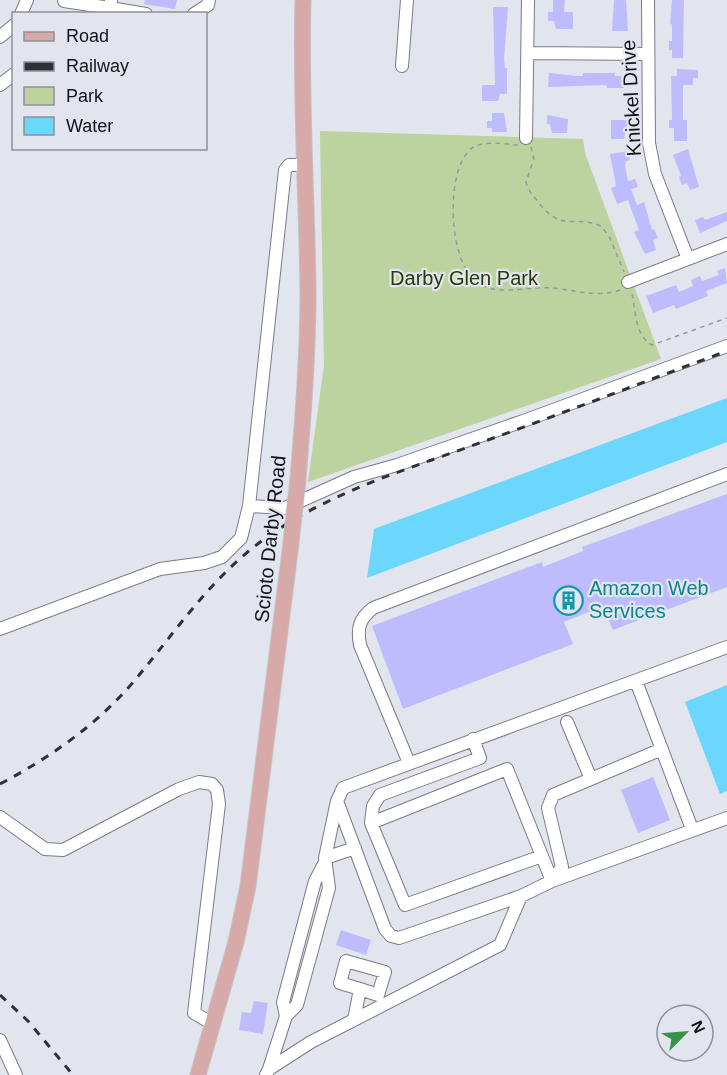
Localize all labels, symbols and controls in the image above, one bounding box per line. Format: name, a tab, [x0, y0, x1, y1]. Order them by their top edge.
legend	[12, 12, 207, 150]
text: Road	[66, 26, 109, 46]
street label: Knickel Drive	[617, 39, 645, 157]
text: Railway	[66, 56, 129, 76]
text: Park	[66, 86, 104, 106]
text: Water	[66, 116, 113, 136]
park label: Darby Glen Park	[390, 267, 539, 289]
street label: Scioto Darby Road	[250, 454, 290, 624]
place label: Amazon Web Services	[589, 577, 709, 622]
building icon: Amazon Web Services	[552, 584, 584, 616]
north arrow	[655, 1003, 715, 1063]
text: N	[688, 1018, 708, 1036]

